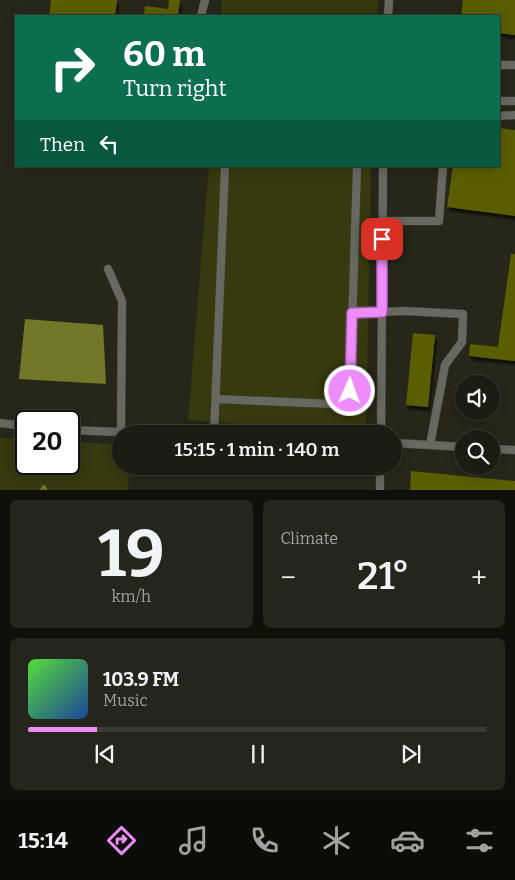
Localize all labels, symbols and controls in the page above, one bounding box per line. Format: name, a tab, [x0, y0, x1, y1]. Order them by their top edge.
text: 60 m	[123, 33, 206, 75]
icon: right	[40, 35, 105, 100]
text: Turn right	[123, 75, 226, 102]
icon: left	[95, 130, 123, 158]
text: Then	[40, 133, 85, 156]
pin	[361, 218, 403, 260]
icon: arrive	[368, 225, 396, 253]
position arrow	[323, 364, 375, 416]
map controls	[455, 375, 500, 475]
button: sound	[455, 375, 500, 420]
speed limit sign: 20	[15, 410, 80, 475]
button: search	[455, 430, 500, 475]
text: 15:15 · 1 min · 140 m	[175, 438, 339, 461]
text: 19	[98, 515, 165, 593]
text: Climate	[281, 529, 338, 548]
text: 21°	[357, 553, 410, 599]
text: −	[281, 561, 296, 594]
text: +	[471, 561, 487, 594]
text: km/h	[111, 587, 151, 606]
text: 103.9 FM	[103, 668, 179, 691]
text: Music	[103, 691, 148, 710]
icon: previous	[91, 740, 119, 768]
icon: pause	[244, 740, 272, 768]
icon: next	[397, 740, 425, 768]
icon: directions	[104, 823, 139, 858]
icon: music	[176, 823, 211, 858]
icon: phone	[247, 823, 282, 858]
icon: climate	[319, 823, 354, 858]
icon: car	[390, 823, 425, 858]
icon: filters	[462, 823, 497, 858]
text: 15:14	[18, 827, 68, 854]

